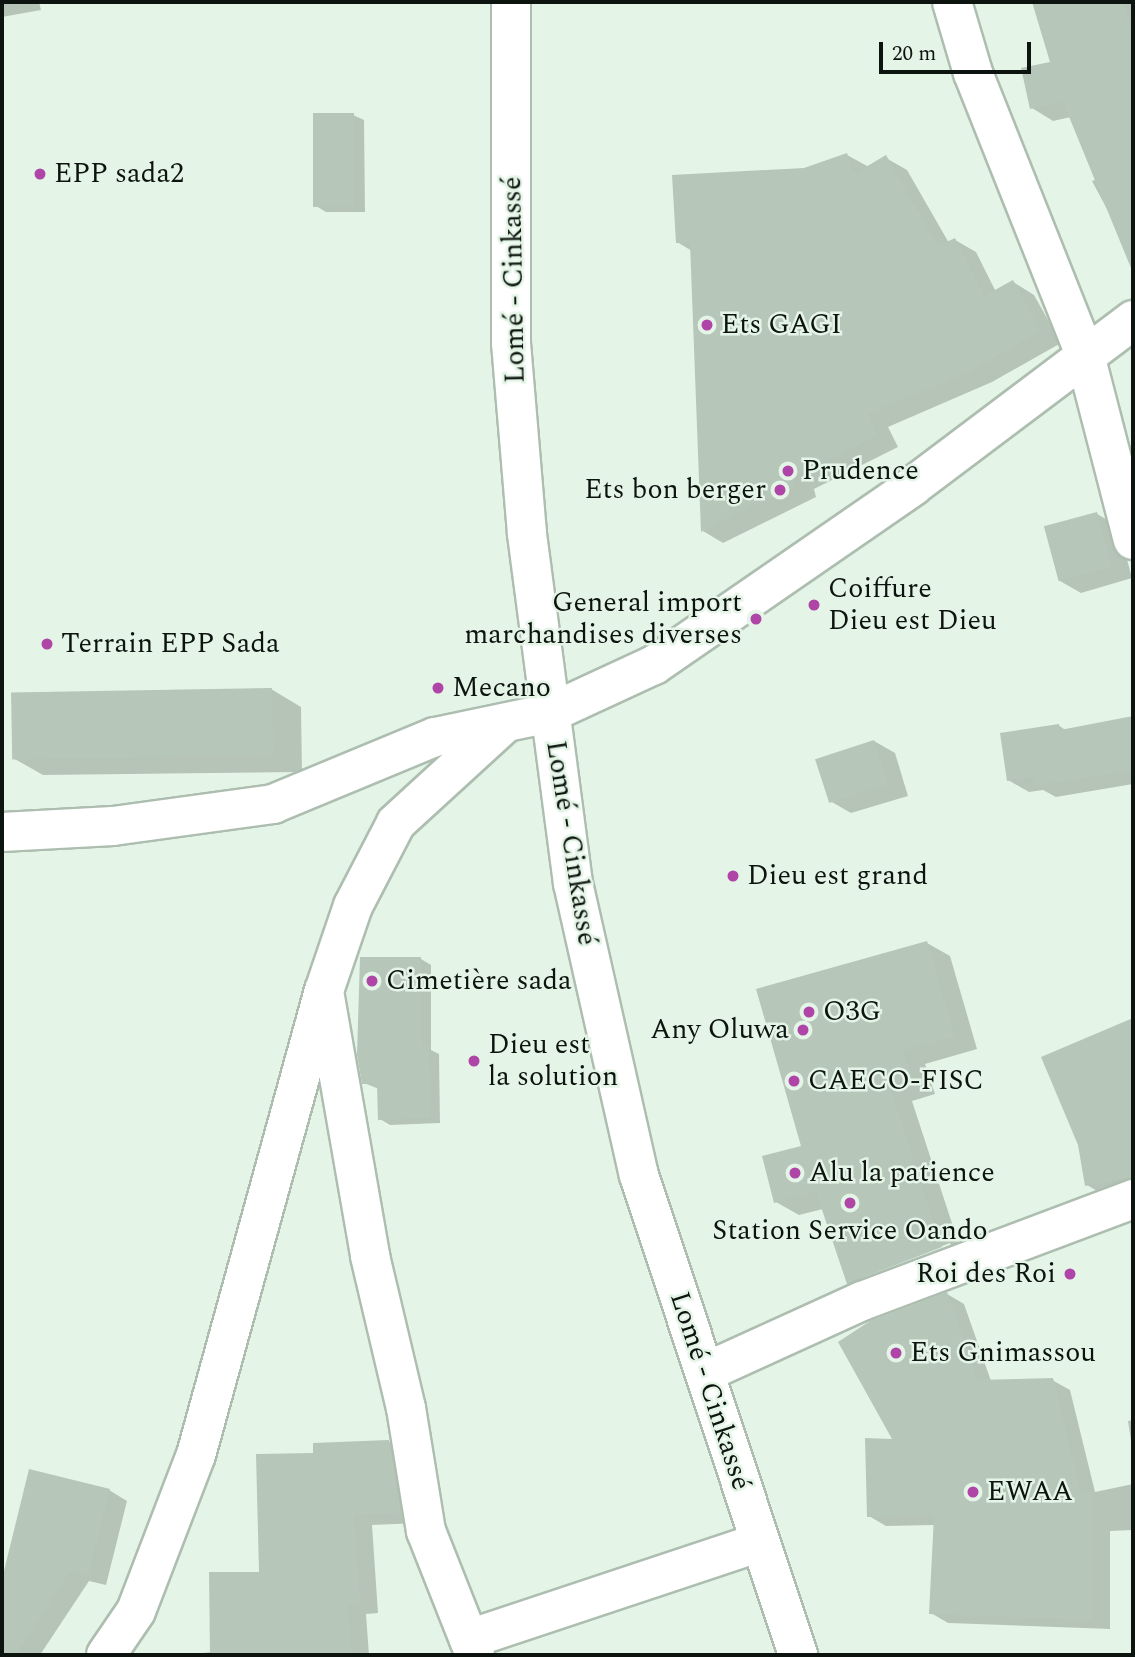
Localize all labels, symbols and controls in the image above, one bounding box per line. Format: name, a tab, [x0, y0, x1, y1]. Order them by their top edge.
scale bar	[883, 28, 1035, 72]
text: 20 m	[892, 38, 936, 70]
place label: EPP sada2	[54, 157, 184, 191]
marker: EPP sada2	[32, 166, 48, 182]
street label: Lomé - Cinkassé	[495, 176, 533, 384]
place label: Ets GAGI	[721, 308, 842, 342]
marker: Ets GAGI	[699, 317, 715, 333]
place label: Prudence	[802, 454, 919, 488]
marker: Prudence	[780, 463, 796, 479]
place label: Ets bon berger	[584, 473, 766, 507]
marker: Ets bon berger	[772, 482, 788, 498]
place label: Coiffure Dieu est Dieu	[828, 572, 997, 638]
place label: General import marchandises diverses	[464, 586, 742, 652]
marker: Coiffure Dieu est Dieu	[806, 597, 822, 613]
marker: General import marchandises diverses	[748, 611, 764, 627]
place label: Terrain EPP Sada	[61, 627, 280, 661]
marker: Terrain EPP Sada	[39, 636, 55, 652]
place label: Mecano	[452, 671, 551, 705]
marker: Mecano	[430, 680, 446, 696]
street label: Lomé - Cinkassé	[538, 738, 604, 948]
place label: Dieu est grand	[747, 859, 928, 893]
marker: Dieu est grand	[725, 868, 741, 884]
place label: Cimetière sada	[386, 964, 572, 998]
marker: Cimetière sada	[364, 973, 380, 989]
place label: O3G	[823, 995, 881, 1029]
marker: O3G	[801, 1004, 817, 1020]
place label: Any Oluwa	[650, 1013, 789, 1047]
marker: Any Oluwa	[795, 1022, 811, 1038]
place label: Dieu est la solution	[488, 1028, 618, 1094]
marker: Dieu est la solution	[466, 1053, 482, 1069]
place label: CAECO-FISC	[808, 1064, 984, 1098]
marker: CAECO-FISC	[786, 1073, 802, 1089]
place label: Alu la patience	[809, 1156, 995, 1190]
marker: Alu la patience	[787, 1165, 803, 1181]
marker: Station Service Oando	[842, 1195, 858, 1211]
place label: Station Service Oando	[712, 1214, 988, 1248]
place label: Roi des Roi	[916, 1257, 1056, 1291]
marker: Roi des Roi	[1062, 1266, 1078, 1282]
street label: Lomé - Cinkassé	[662, 1288, 758, 1494]
place label: Ets Gnimassou	[910, 1336, 1096, 1370]
marker: Ets Gnimassou	[888, 1345, 904, 1361]
place label: EWAA	[987, 1475, 1073, 1509]
marker: EWAA	[965, 1484, 981, 1500]

